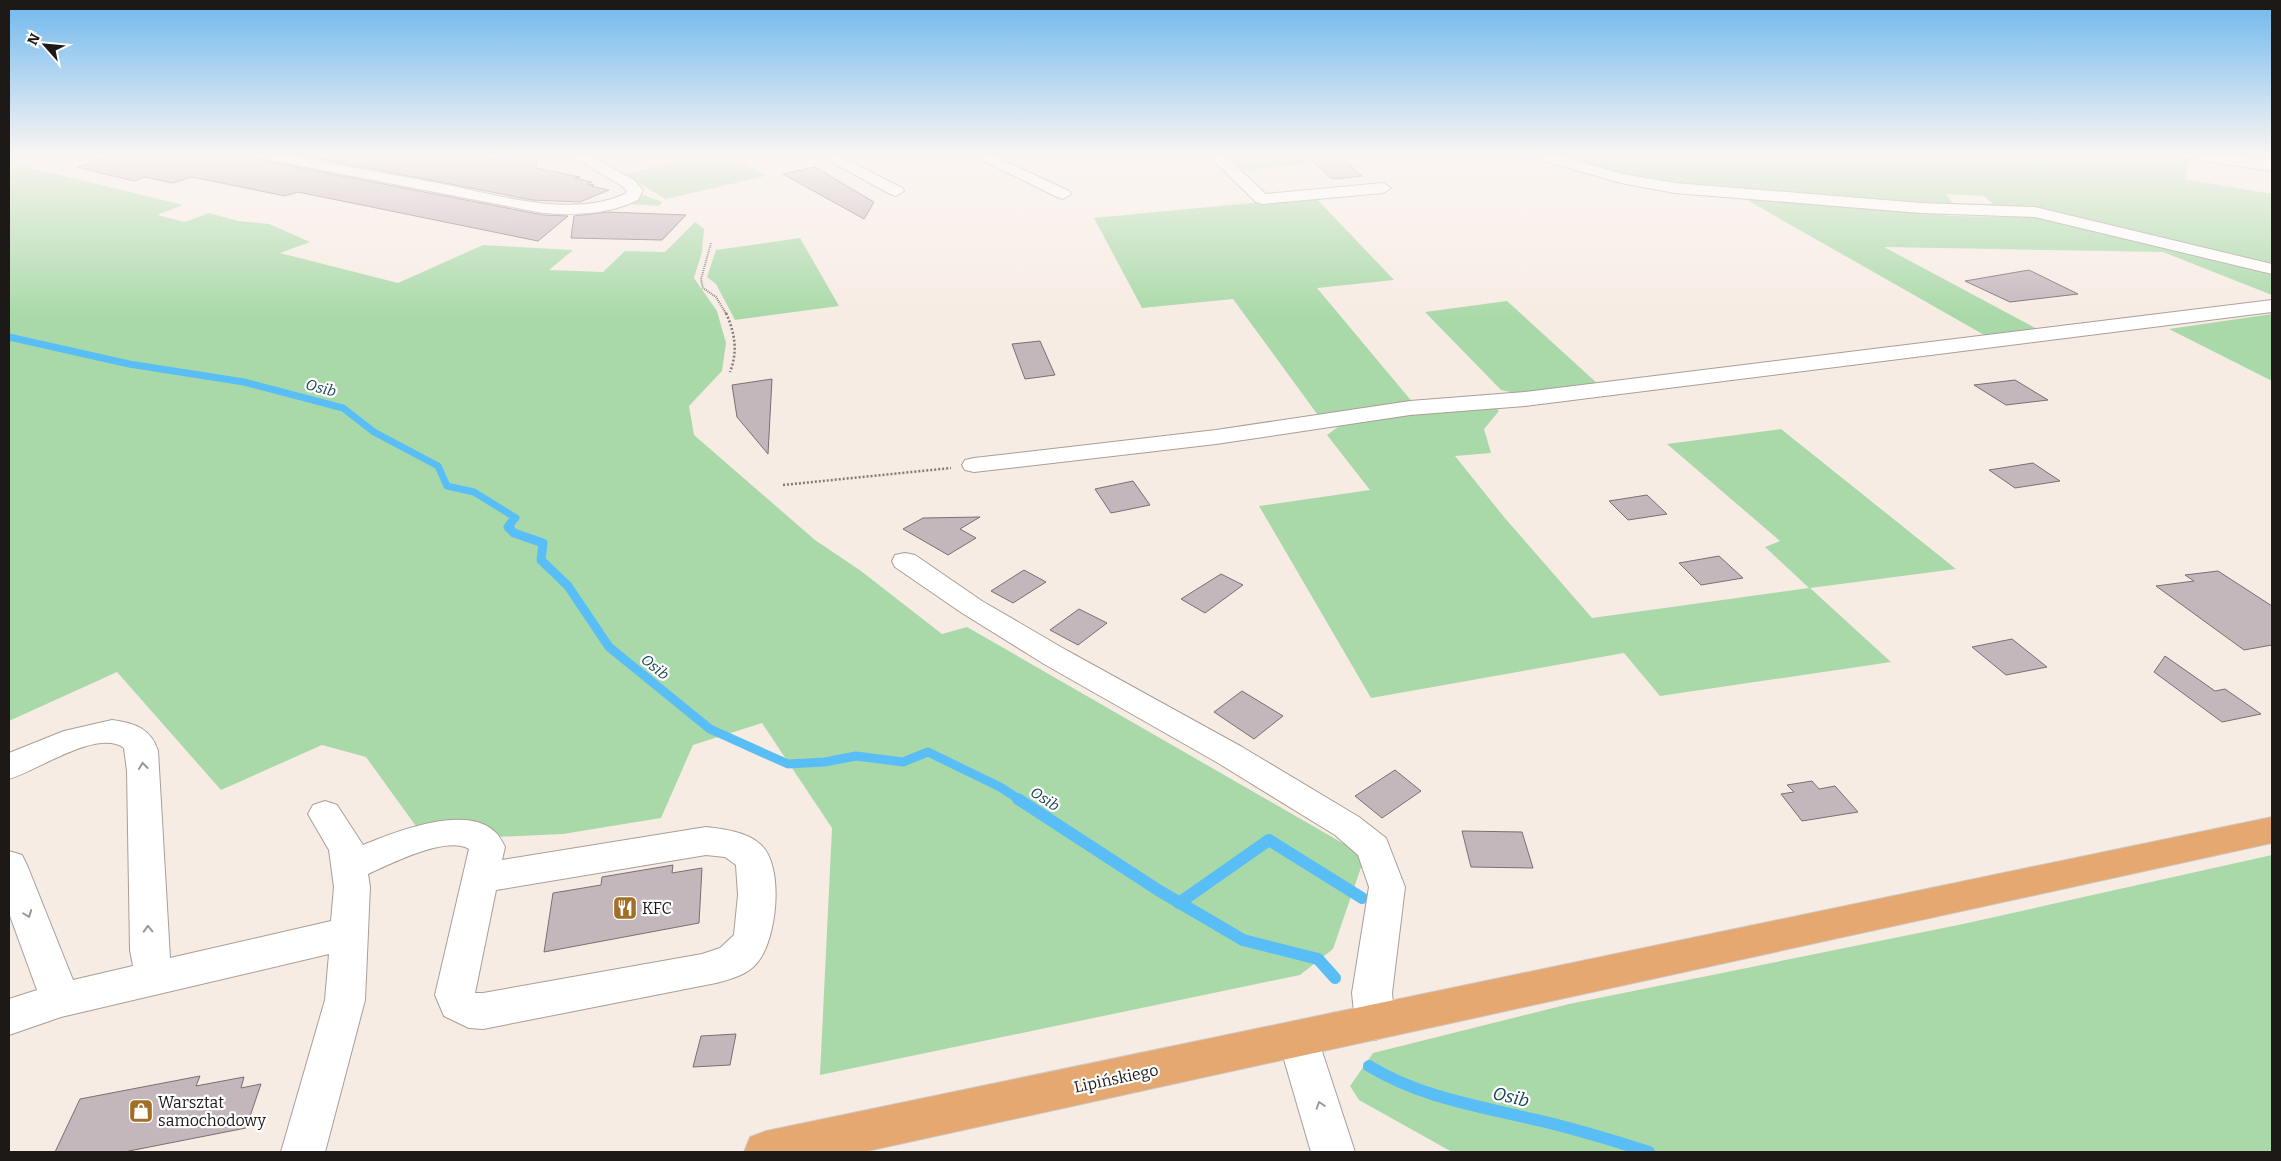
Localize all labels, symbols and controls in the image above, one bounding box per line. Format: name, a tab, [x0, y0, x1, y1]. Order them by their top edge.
north arrow	[20, 20, 70, 70]
text: N	[24, 30, 44, 48]
water label: Osib	[304, 375, 338, 401]
water label: Osib	[637, 650, 673, 684]
one-way arrow	[138, 762, 149, 770]
water label: Osib	[1027, 783, 1063, 815]
restaurant icon: KFC	[612, 895, 638, 921]
place label: KFC	[642, 899, 672, 918]
one-way arrow	[22, 909, 32, 918]
one-way arrow	[143, 925, 154, 933]
street label: Lipińskiego	[1072, 1060, 1160, 1097]
water label: Osib	[1491, 1082, 1531, 1112]
place label: Warsztat samochodowy	[158, 1093, 266, 1130]
shop icon: Warsztat samochodowy	[128, 1098, 154, 1124]
one-way arrow	[1316, 1102, 1326, 1110]

